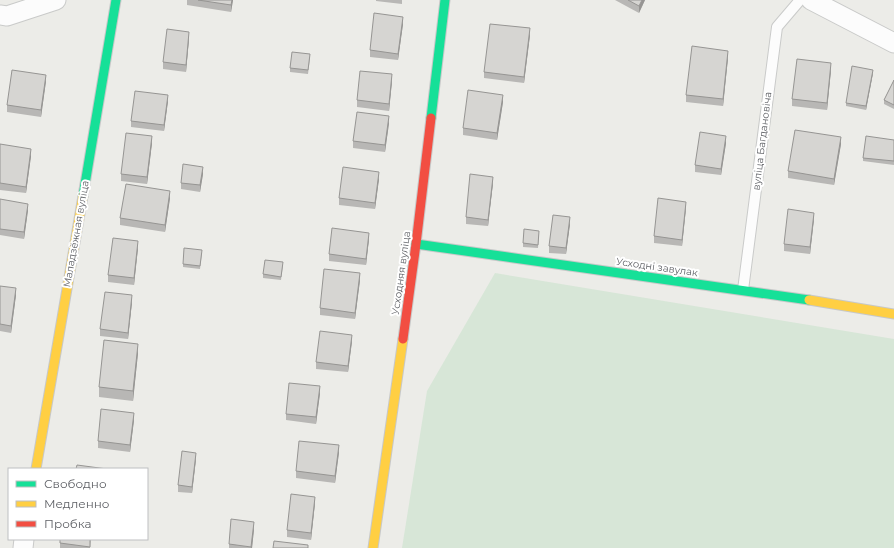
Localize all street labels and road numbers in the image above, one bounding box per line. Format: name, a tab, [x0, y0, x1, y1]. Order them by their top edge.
street label: вуліца Багдановіча	[749, 91, 775, 191]
street label: Маладзёжная вуліца	[60, 180, 92, 288]
street label: Усходняя вуліца	[389, 230, 413, 316]
street label: Усходні завулак	[615, 255, 699, 279]

